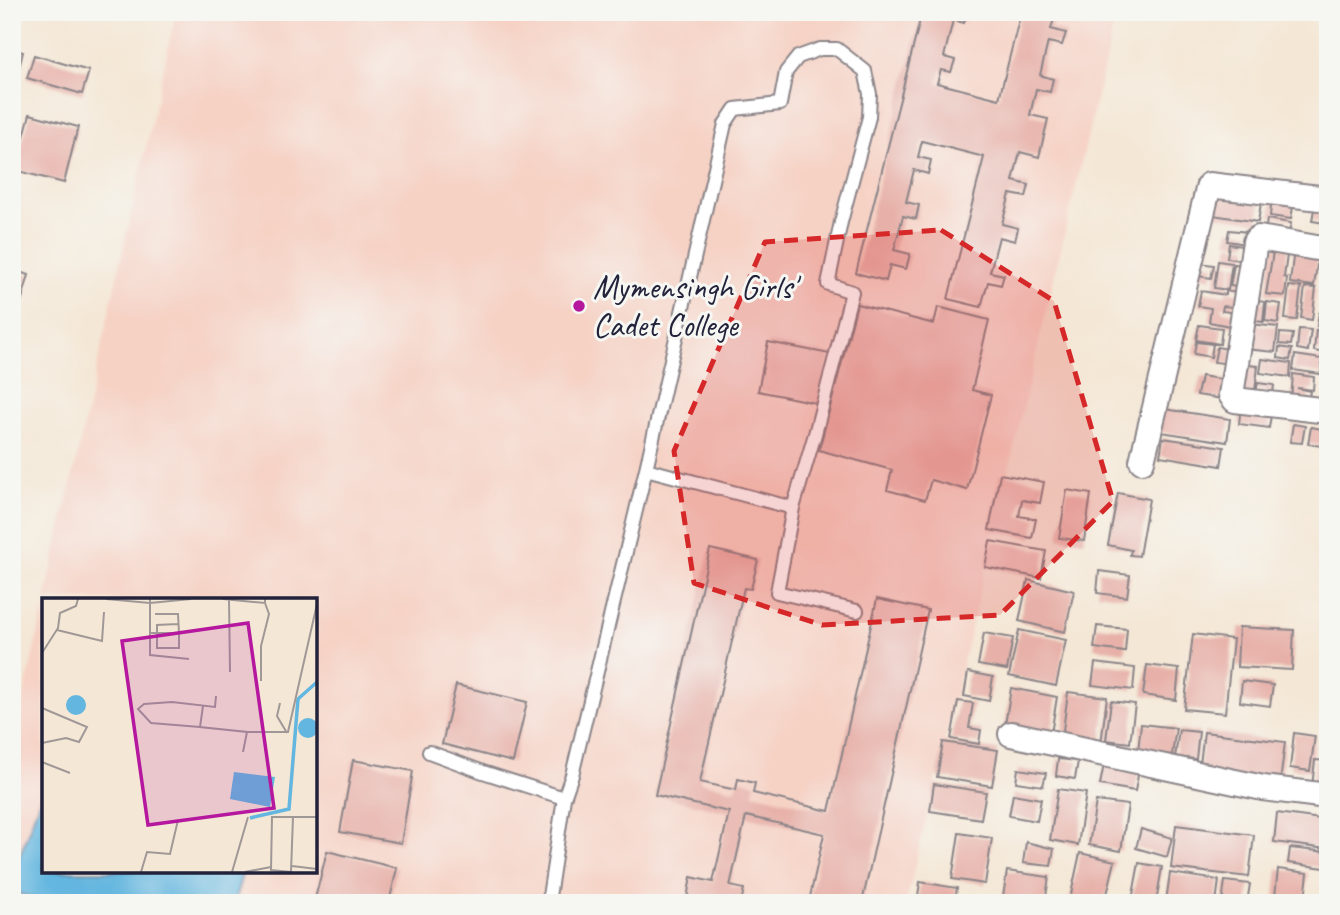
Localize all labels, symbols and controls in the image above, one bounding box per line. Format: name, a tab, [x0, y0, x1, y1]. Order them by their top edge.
place label: Mymensingh Girls' Cadet College	[593, 266, 802, 346]
marker: Mymensingh Girls' Cadet College	[571, 298, 587, 314]
inset map	[42, 598, 317, 873]

